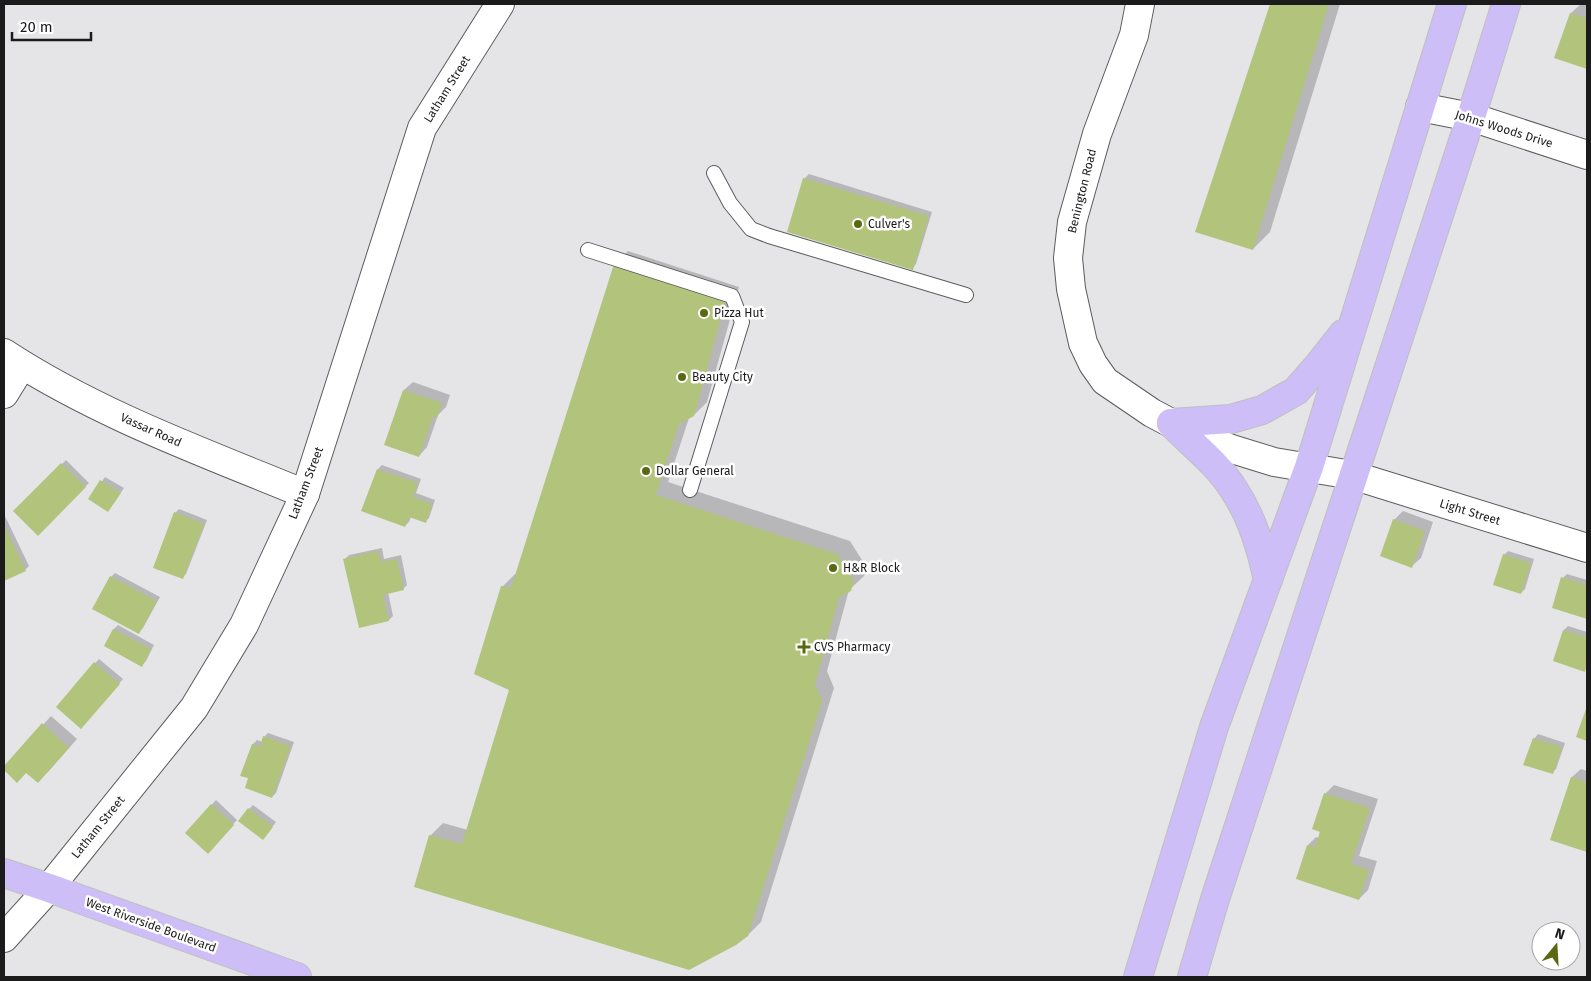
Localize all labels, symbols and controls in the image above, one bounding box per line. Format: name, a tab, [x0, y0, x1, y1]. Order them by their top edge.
scale bar	[12, 10, 91, 42]
text: 20 m	[20, 18, 53, 36]
street label: Latham Street	[421, 52, 474, 125]
street label: Johns Woods Drive	[1453, 107, 1555, 151]
street label: Benington Road	[1065, 147, 1099, 235]
place label: Culver's	[868, 217, 910, 231]
marker: Culver's	[852, 218, 864, 230]
place label: Pizza Hut	[714, 306, 765, 320]
marker: Pizza Hut	[698, 307, 710, 319]
place label: Beauty City	[692, 370, 753, 384]
marker: Beauty City	[676, 371, 688, 383]
street label: Vassar Road	[118, 410, 184, 450]
street label: Latham Street	[286, 444, 326, 521]
place label: Dollar General	[656, 464, 734, 478]
marker: Dollar General	[640, 465, 652, 477]
street label: Light Street	[1438, 496, 1503, 528]
place label: H&R Block	[843, 561, 901, 575]
marker: H&R Block	[827, 562, 839, 574]
place label: CVS Pharmacy	[814, 640, 890, 654]
marker: CVS Pharmacy	[798, 641, 810, 653]
street label: Latham Street	[69, 792, 128, 861]
street label: West Riverside Boulevard	[84, 895, 218, 955]
north arrow	[1531, 921, 1581, 971]
text: N	[1553, 925, 1567, 944]

